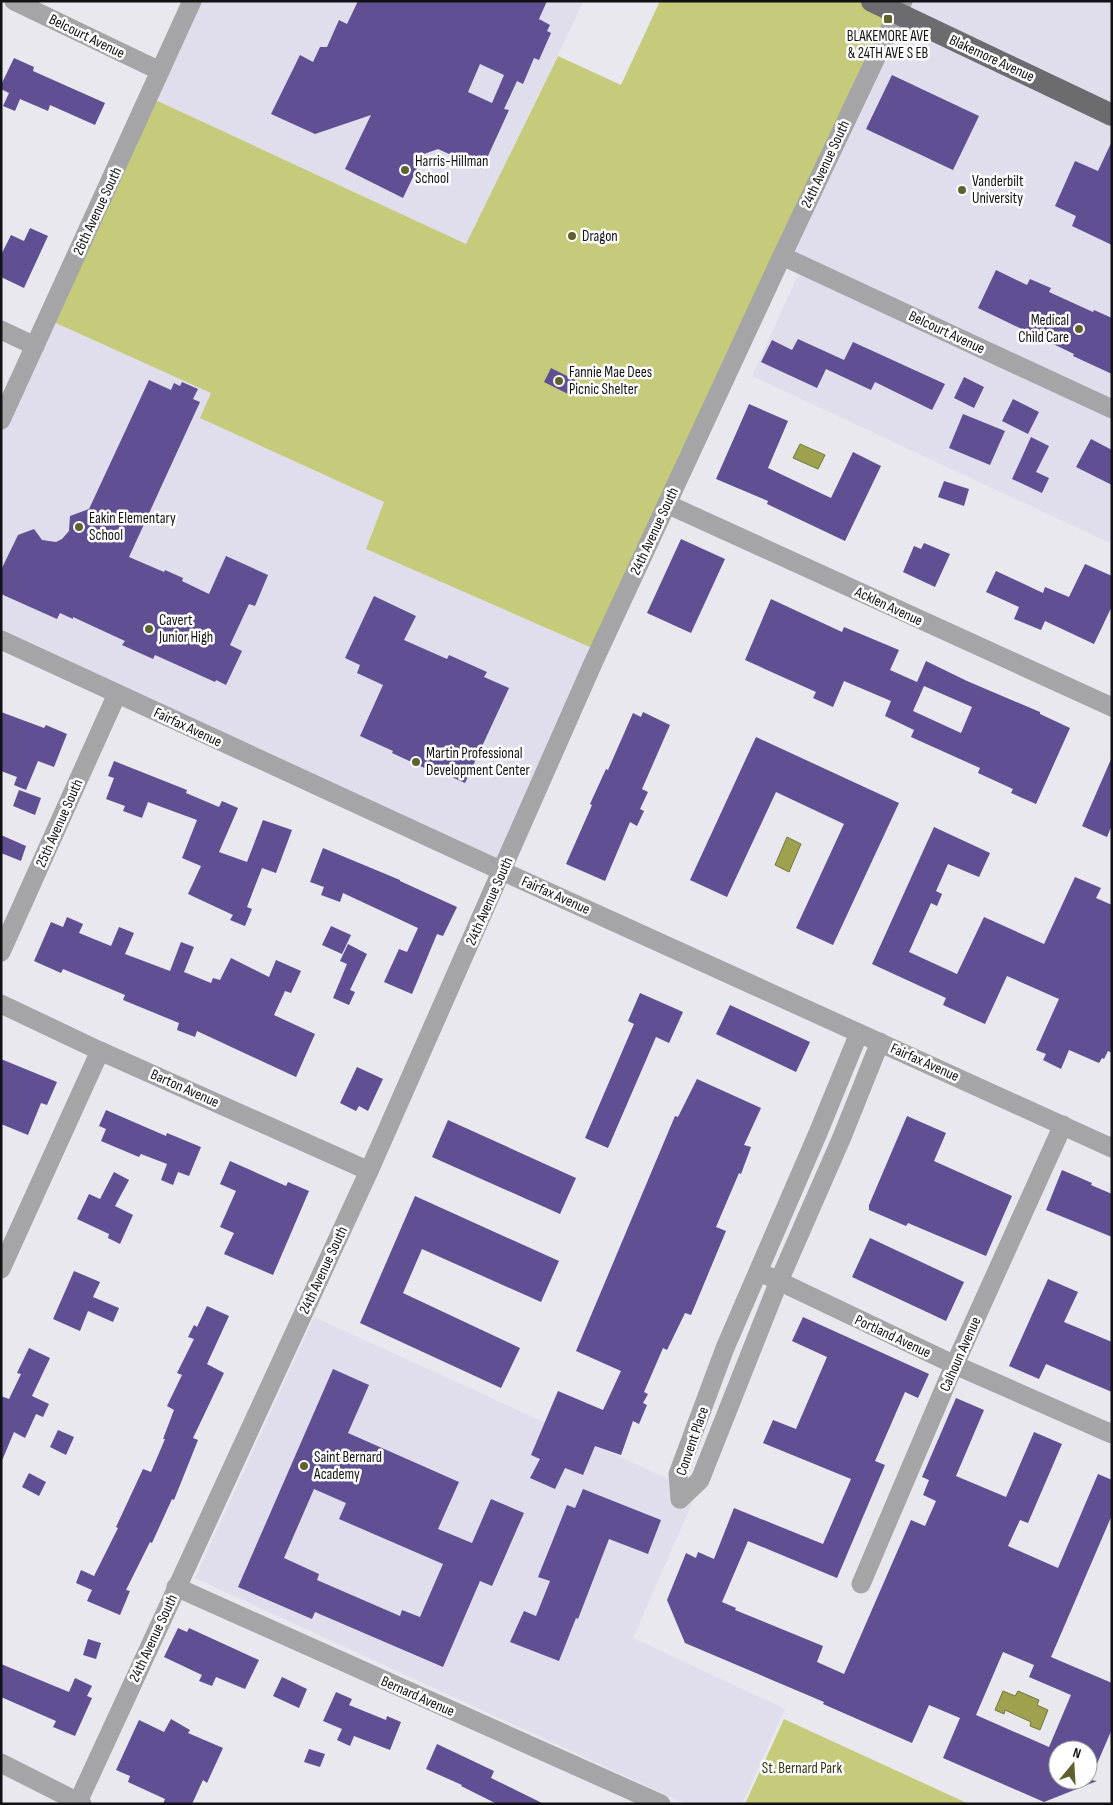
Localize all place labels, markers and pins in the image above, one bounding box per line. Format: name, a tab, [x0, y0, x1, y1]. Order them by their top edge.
marker: BLAKEMORE AVE & 24TH AVE S EB	[882, 13, 894, 25]
place label: BLAKEMORE AVE & 24TH AVE S EB	[847, 27, 929, 63]
place label: Harris-Hillman School	[415, 152, 489, 188]
marker: Harris-Hillman School	[399, 164, 411, 176]
place label: Vanderbilt University	[972, 172, 1024, 208]
marker: Vanderbilt University	[956, 184, 968, 196]
place label: Dragon	[582, 227, 618, 246]
marker: Dragon	[566, 230, 578, 242]
place label: Medical Child Care	[1018, 311, 1069, 347]
marker: Medical Child Care	[1073, 323, 1085, 335]
place label: Fannie Mae Dees Picnic Shelter	[569, 363, 652, 399]
marker: Fannie Mae Dees Picnic Shelter	[553, 375, 565, 387]
place label: Eakin Elementary School	[89, 509, 176, 545]
marker: Eakin Elementary School	[73, 521, 85, 533]
place label: Cavert Junior High	[158, 611, 213, 647]
marker: Cavert Junior High	[143, 623, 155, 635]
place label: Martin Professional Development Center	[426, 744, 531, 780]
marker: Martin Professional Development Center	[410, 756, 422, 768]
place label: Saint Bernard Academy	[313, 1448, 382, 1484]
marker: Saint Bernard Academy	[298, 1460, 310, 1472]

